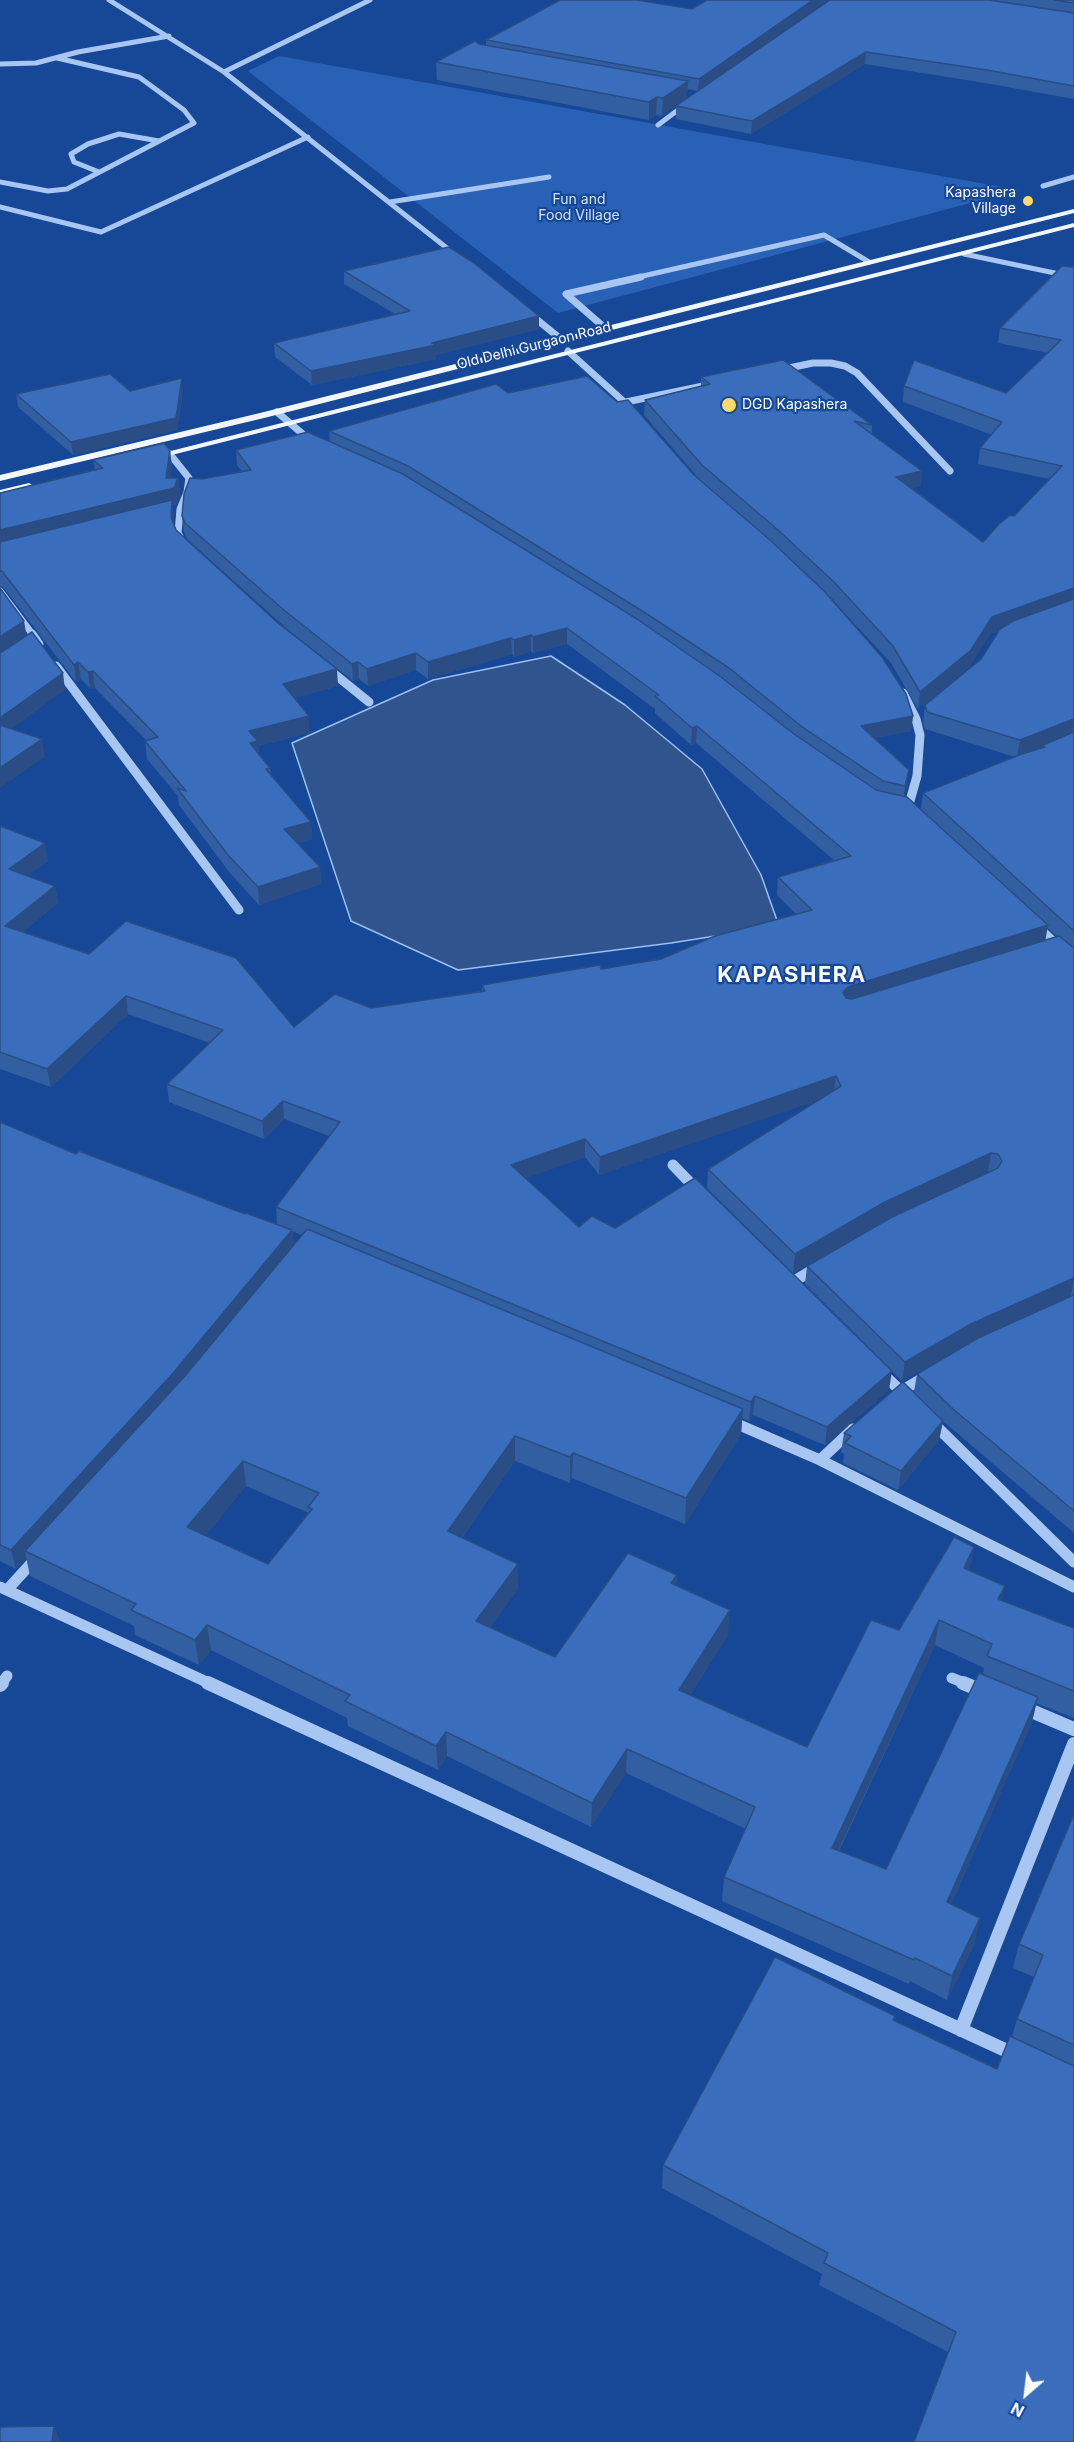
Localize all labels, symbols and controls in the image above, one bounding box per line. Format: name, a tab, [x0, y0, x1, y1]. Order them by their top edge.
place label: Kapashera Village	[945, 185, 1016, 218]
park label: Fun and Food Village	[538, 192, 620, 225]
marker: Kapashera Village	[1021, 194, 1035, 208]
street label: Old Delhi Gurgaon Road	[455, 319, 613, 373]
marker: DGD Kapashera	[720, 396, 738, 414]
place label: DGD Kapashera	[742, 397, 847, 413]
district label: KAPASHERA	[717, 962, 867, 988]
north arrow	[996, 2364, 1056, 2424]
text: N	[1007, 2398, 1028, 2422]

